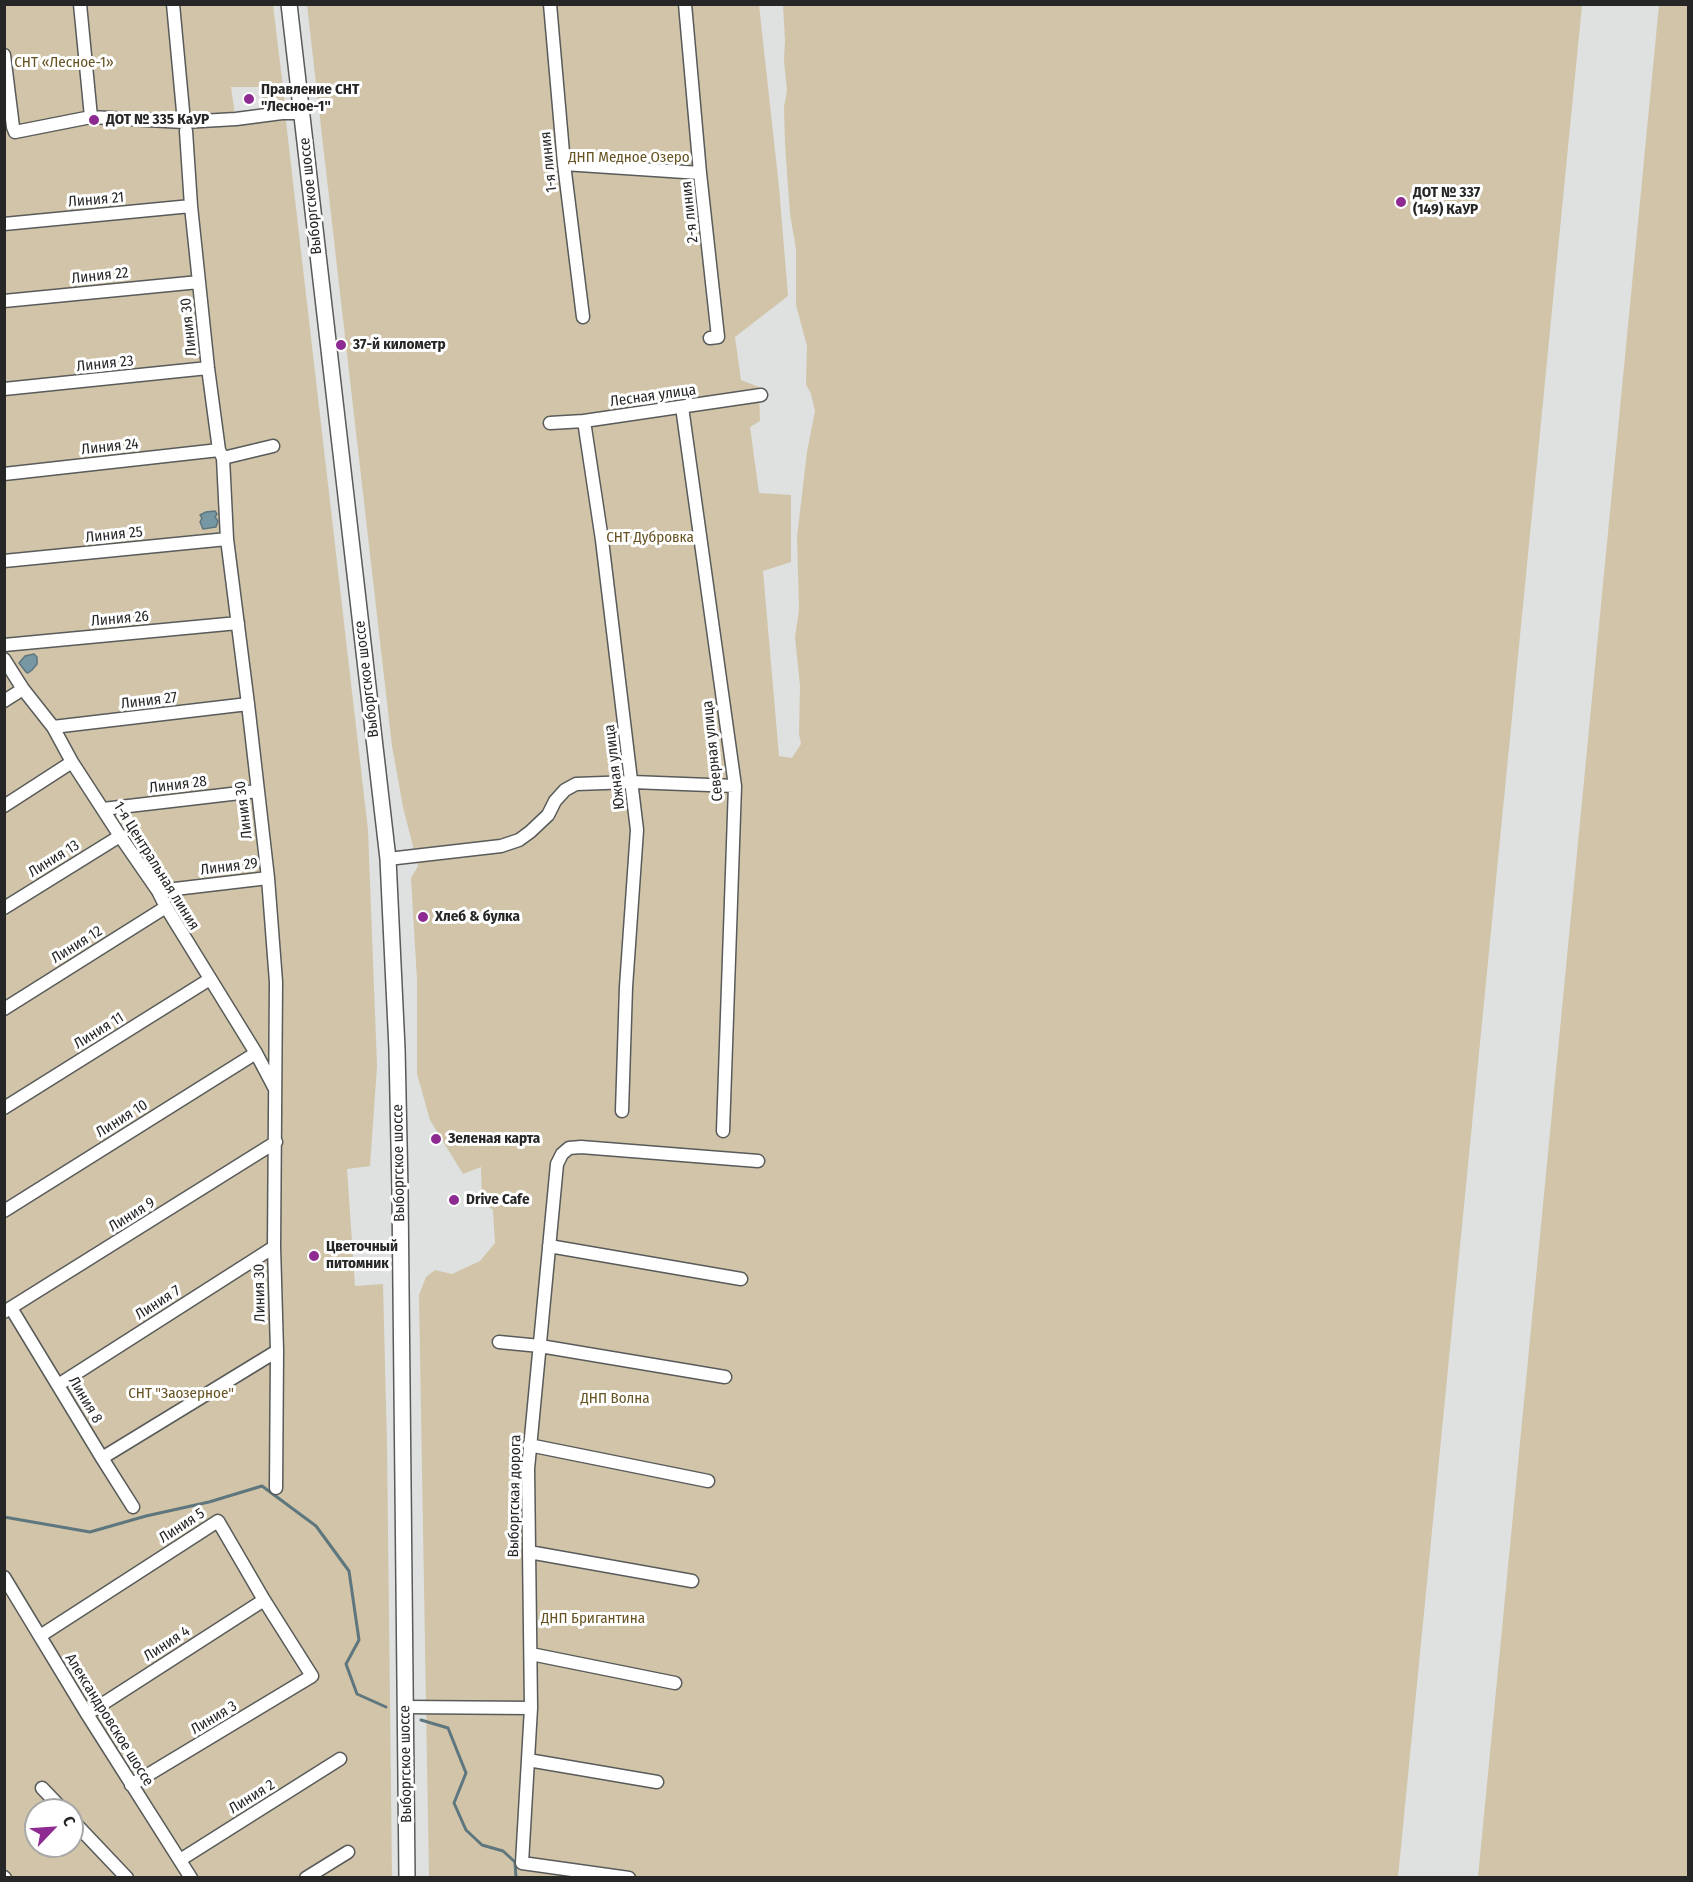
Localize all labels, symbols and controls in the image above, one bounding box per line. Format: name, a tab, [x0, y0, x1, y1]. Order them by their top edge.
park label: СНТ «Лесное-1»	[14, 54, 114, 72]
place label: Правление СНТ "Лесное-1"	[261, 81, 359, 116]
marker: Правление СНТ "Лесное-1"	[242, 92, 256, 106]
place label: ДОТ № 335 КаУР	[106, 111, 209, 129]
marker: ДОТ № 335 КаУР	[87, 113, 101, 127]
street label: 1-я линия	[537, 131, 561, 193]
street label: Выборгское шоссе	[296, 137, 326, 255]
park label: ДНП Медное Озеро	[568, 149, 690, 167]
street label: 2-я линия	[678, 180, 702, 244]
place label: ДОТ № 337 (149) КаУР	[1413, 184, 1480, 219]
street label: Линия 21	[67, 189, 125, 211]
marker: ДОТ № 337 (149) КаУР	[1394, 195, 1408, 209]
street label: Линия 22	[71, 264, 129, 288]
street label: Линия 30	[177, 297, 201, 357]
place label: 37-й километр	[353, 336, 446, 354]
marker: 37-й километр	[334, 338, 348, 352]
street label: Линия 23	[76, 352, 134, 376]
street label: Лесная улица	[609, 381, 697, 411]
street label: Линия 24	[80, 435, 140, 459]
street label: Линия 25	[85, 523, 143, 547]
park label: СНТ Дубровка	[606, 529, 694, 547]
street label: Линия 26	[90, 608, 150, 630]
street label: Выборгское шоссе	[351, 619, 383, 739]
street label: Линия 27	[120, 689, 178, 713]
street label: Северная улица	[699, 700, 727, 802]
street label: Южная улица	[601, 723, 629, 811]
street label: Линия 28	[148, 773, 208, 797]
street label: Линия 30	[232, 780, 256, 840]
street label: 1-я Центральная линия	[109, 798, 203, 934]
street label: Линия 13	[25, 836, 83, 882]
street label: Линия 29	[199, 855, 259, 879]
place label: Хлеб & булка	[435, 908, 520, 926]
marker: Хлеб & булка	[416, 910, 430, 924]
street label: Линия 12	[48, 922, 106, 968]
street label: Линия 11	[71, 1009, 127, 1053]
street label: Линия 10	[93, 1096, 151, 1142]
street label: Выборгское шоссе	[389, 1104, 409, 1222]
place label: Зеленая карта	[448, 1130, 540, 1148]
marker: Зеленая карта	[429, 1132, 443, 1146]
place label: Drive Cafe	[466, 1191, 530, 1209]
marker: Drive Cafe	[447, 1193, 461, 1207]
street label: Линия 9	[106, 1194, 158, 1236]
place label: Цветочный питомник	[326, 1238, 398, 1273]
marker: Цветочный питомник	[307, 1249, 321, 1263]
street label: Линия 30	[250, 1264, 270, 1322]
street label: Линия 7	[132, 1282, 184, 1324]
street label: Линия 8	[64, 1373, 106, 1427]
park label: СНТ "Заозерное"	[128, 1385, 234, 1403]
park label: ДНП Волна	[581, 1390, 649, 1408]
street label: Выборгская дорога	[505, 1435, 525, 1557]
street label: Линия 5	[156, 1505, 208, 1547]
park label: ДНП Бригантина	[541, 1610, 645, 1628]
street label: Линия 4	[141, 1623, 193, 1665]
street label: Александровское шоссе	[61, 1650, 157, 1790]
street label: Линия 3	[188, 1697, 240, 1739]
street label: Выборгское шоссе	[396, 1705, 416, 1823]
street label: Линия 2	[226, 1776, 278, 1818]
north arrow	[24, 1798, 84, 1858]
text: С	[59, 1813, 79, 1829]

